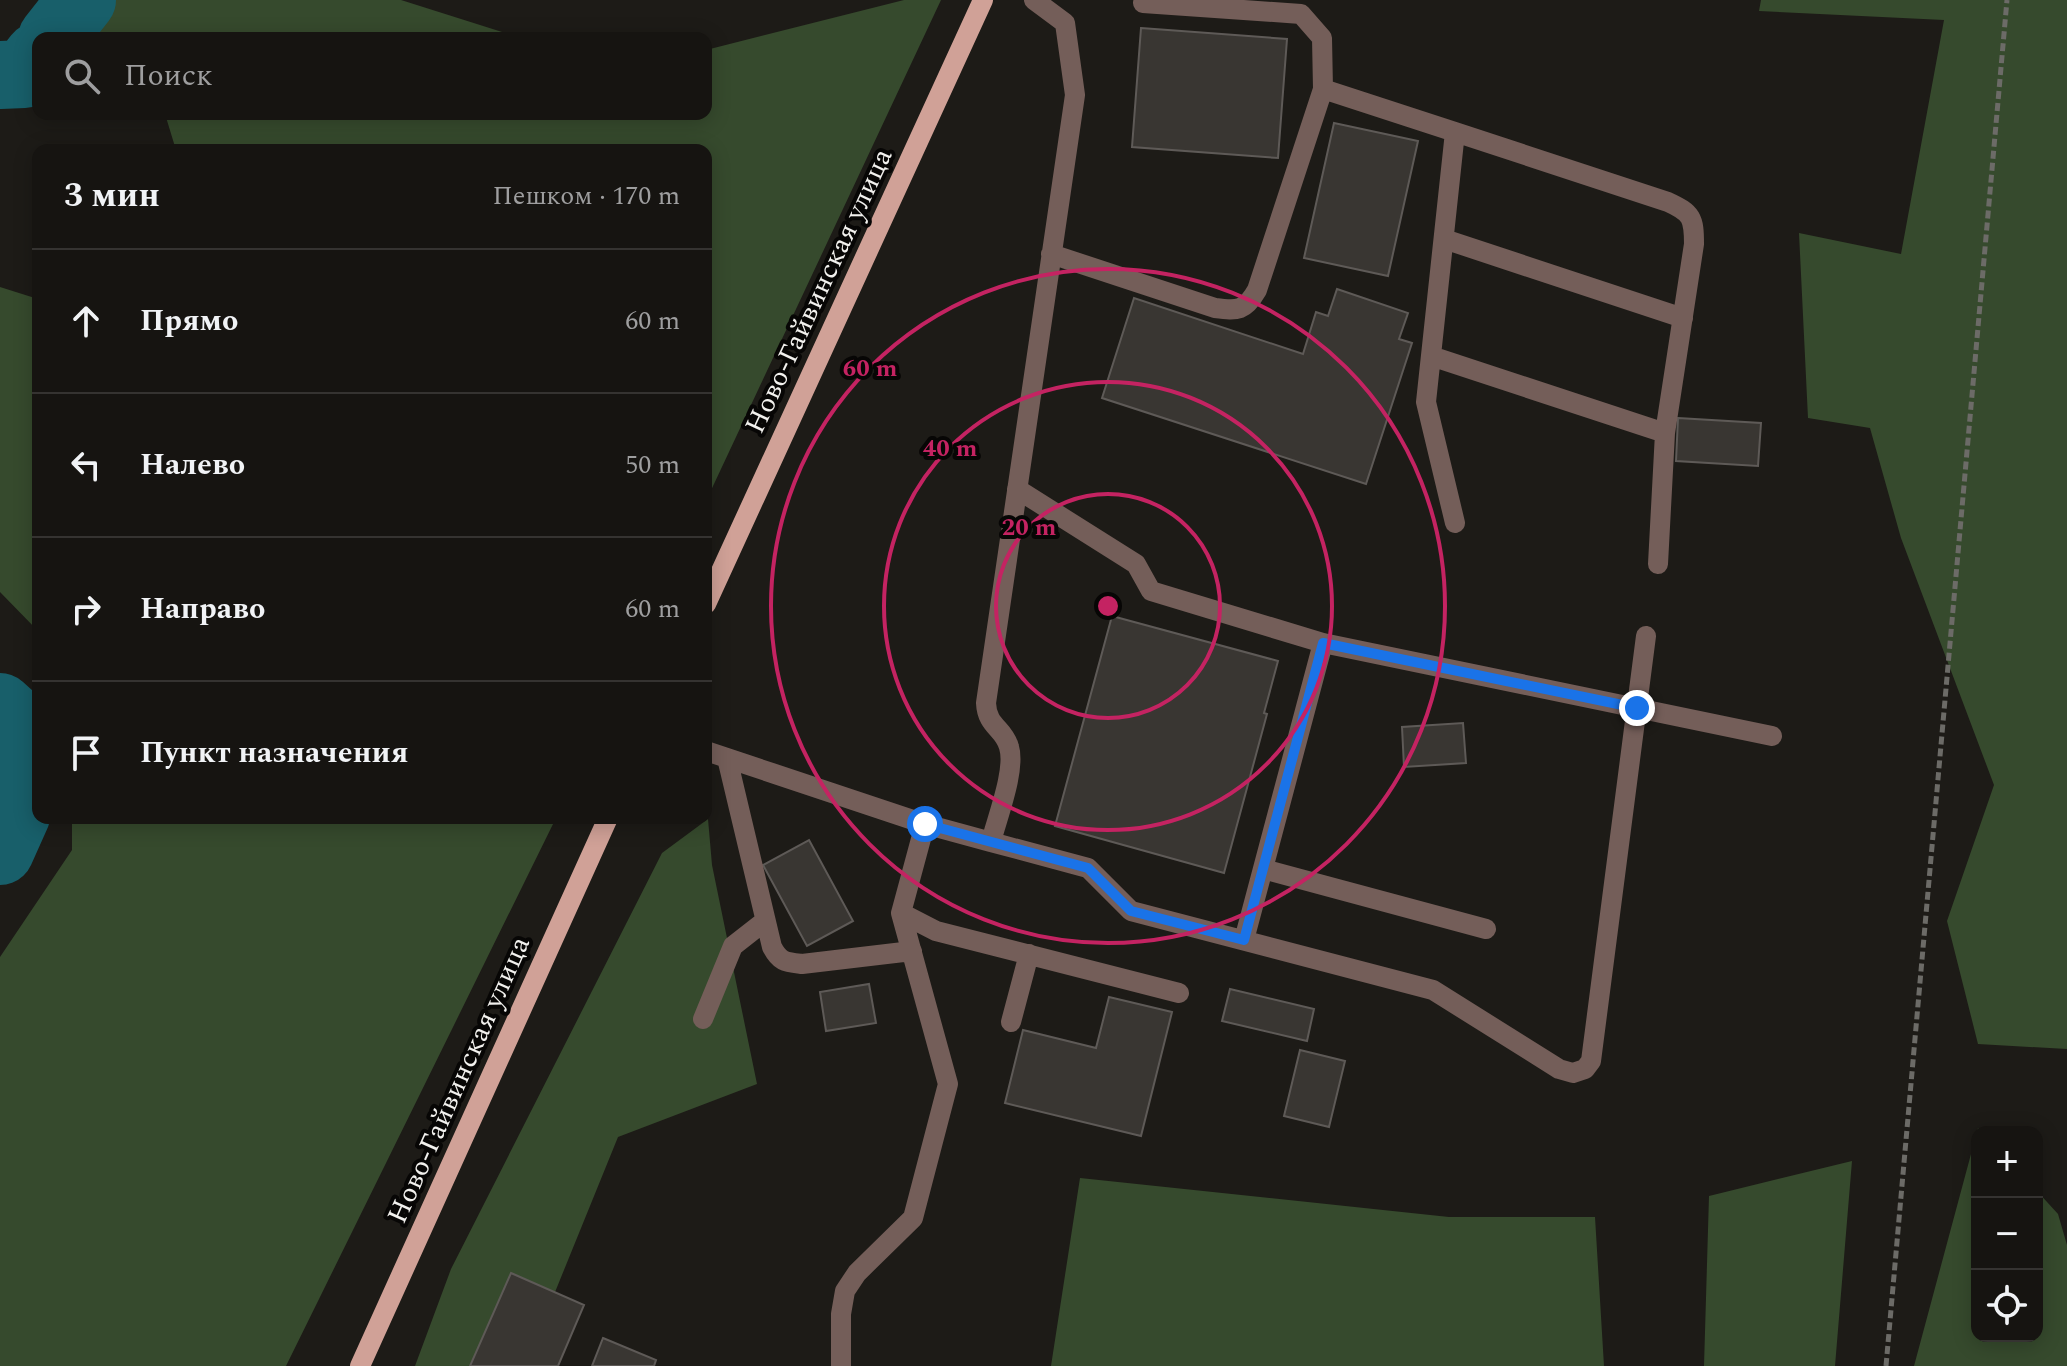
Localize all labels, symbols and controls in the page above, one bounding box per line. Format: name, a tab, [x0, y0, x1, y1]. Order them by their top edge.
search box	[32, 32, 712, 120]
text: Поиск	[124, 53, 213, 99]
icon: search	[60, 54, 104, 98]
street label: Ново-Гайвинская улица	[734, 141, 904, 441]
text: 3 мин	[64, 170, 160, 222]
text: Пешком · 170 m	[493, 176, 680, 216]
text: Прямо	[140, 298, 238, 344]
icon: ahead	[64, 299, 108, 343]
text: 60 m	[625, 301, 680, 341]
text: 60 m	[843, 351, 898, 387]
text: 40 m	[923, 431, 978, 467]
text: Налево	[140, 442, 245, 488]
icon: left	[64, 443, 108, 487]
text: 50 m	[625, 445, 680, 485]
text: 20 m	[1002, 510, 1057, 546]
text: Направо	[140, 586, 265, 632]
icon: right	[64, 587, 108, 631]
text: 60 m	[625, 589, 680, 629]
centre of rings	[1094, 592, 1122, 620]
route end	[1619, 690, 1655, 726]
text: Пункт назначения	[140, 730, 408, 776]
icon: arrive	[64, 731, 108, 775]
route start	[907, 806, 943, 842]
street label: Ново-Гайвинская улица	[376, 929, 542, 1231]
map controls	[1971, 1126, 2043, 1342]
button: +	[1971, 1126, 2043, 1198]
button: −	[1971, 1198, 2043, 1270]
button: locate	[1971, 1270, 2043, 1342]

